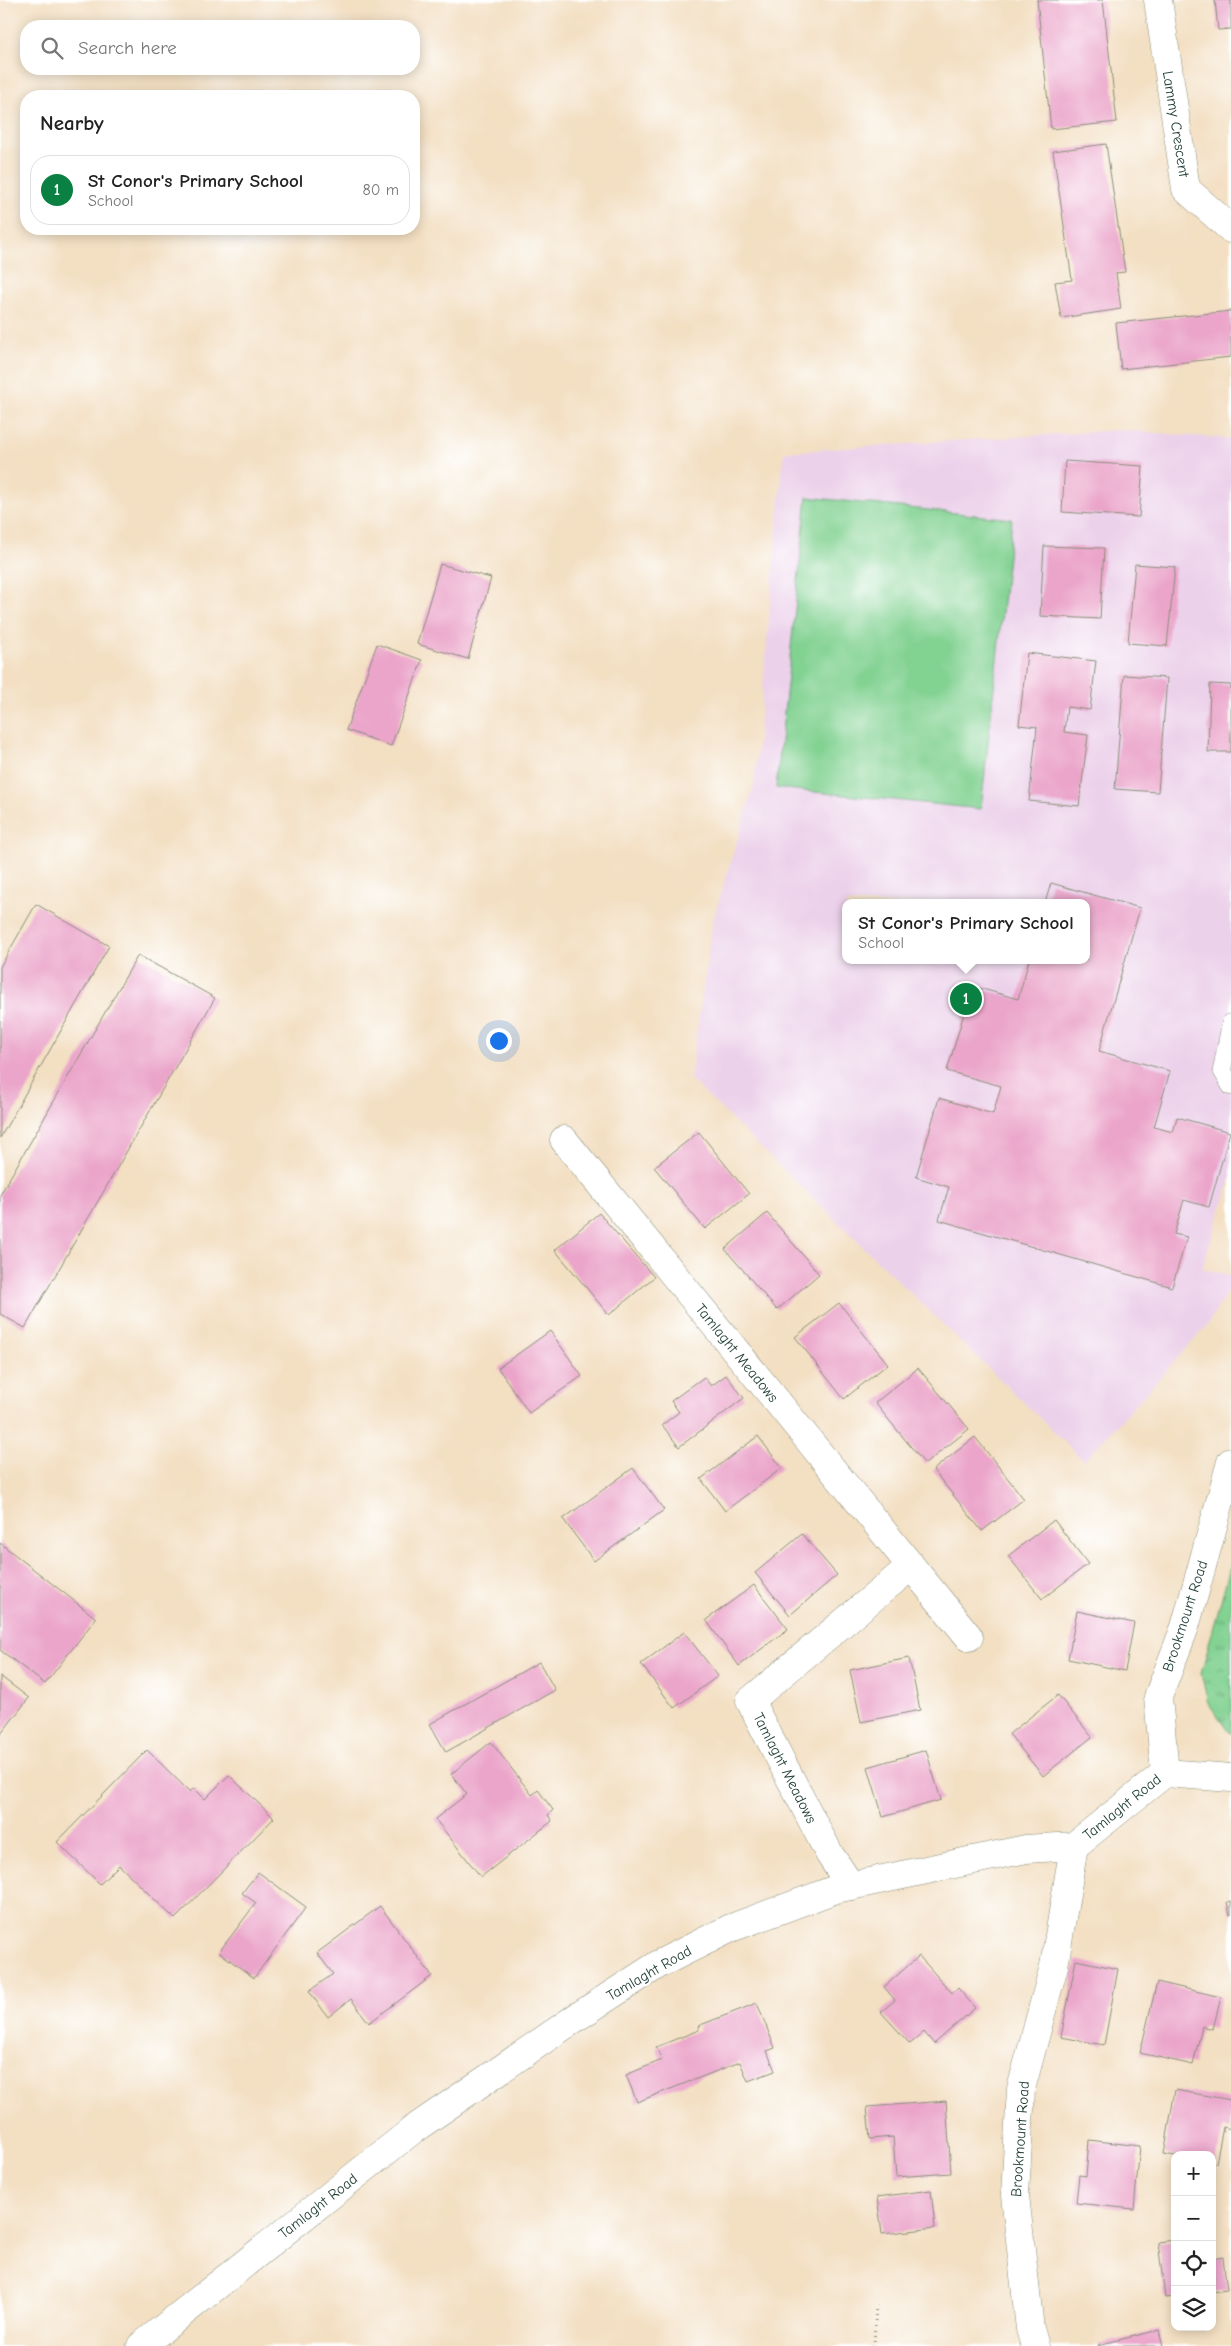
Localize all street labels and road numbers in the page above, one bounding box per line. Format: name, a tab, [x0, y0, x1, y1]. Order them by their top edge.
street label: Lammy Crescent	[1159, 70, 1193, 179]
street label: Tamlaght Meadows	[692, 1300, 782, 1406]
street label: Brookmount Road	[1158, 1558, 1212, 1674]
street label: Tamlaght Meadows	[749, 1710, 821, 1826]
street label: Tamlaght Road	[1079, 1770, 1165, 1844]
street label: Tamlaght Road	[603, 1941, 695, 2005]
street label: Brookmount Road	[1007, 2080, 1033, 2198]
street label: Tamlaght Road	[275, 2170, 361, 2242]

